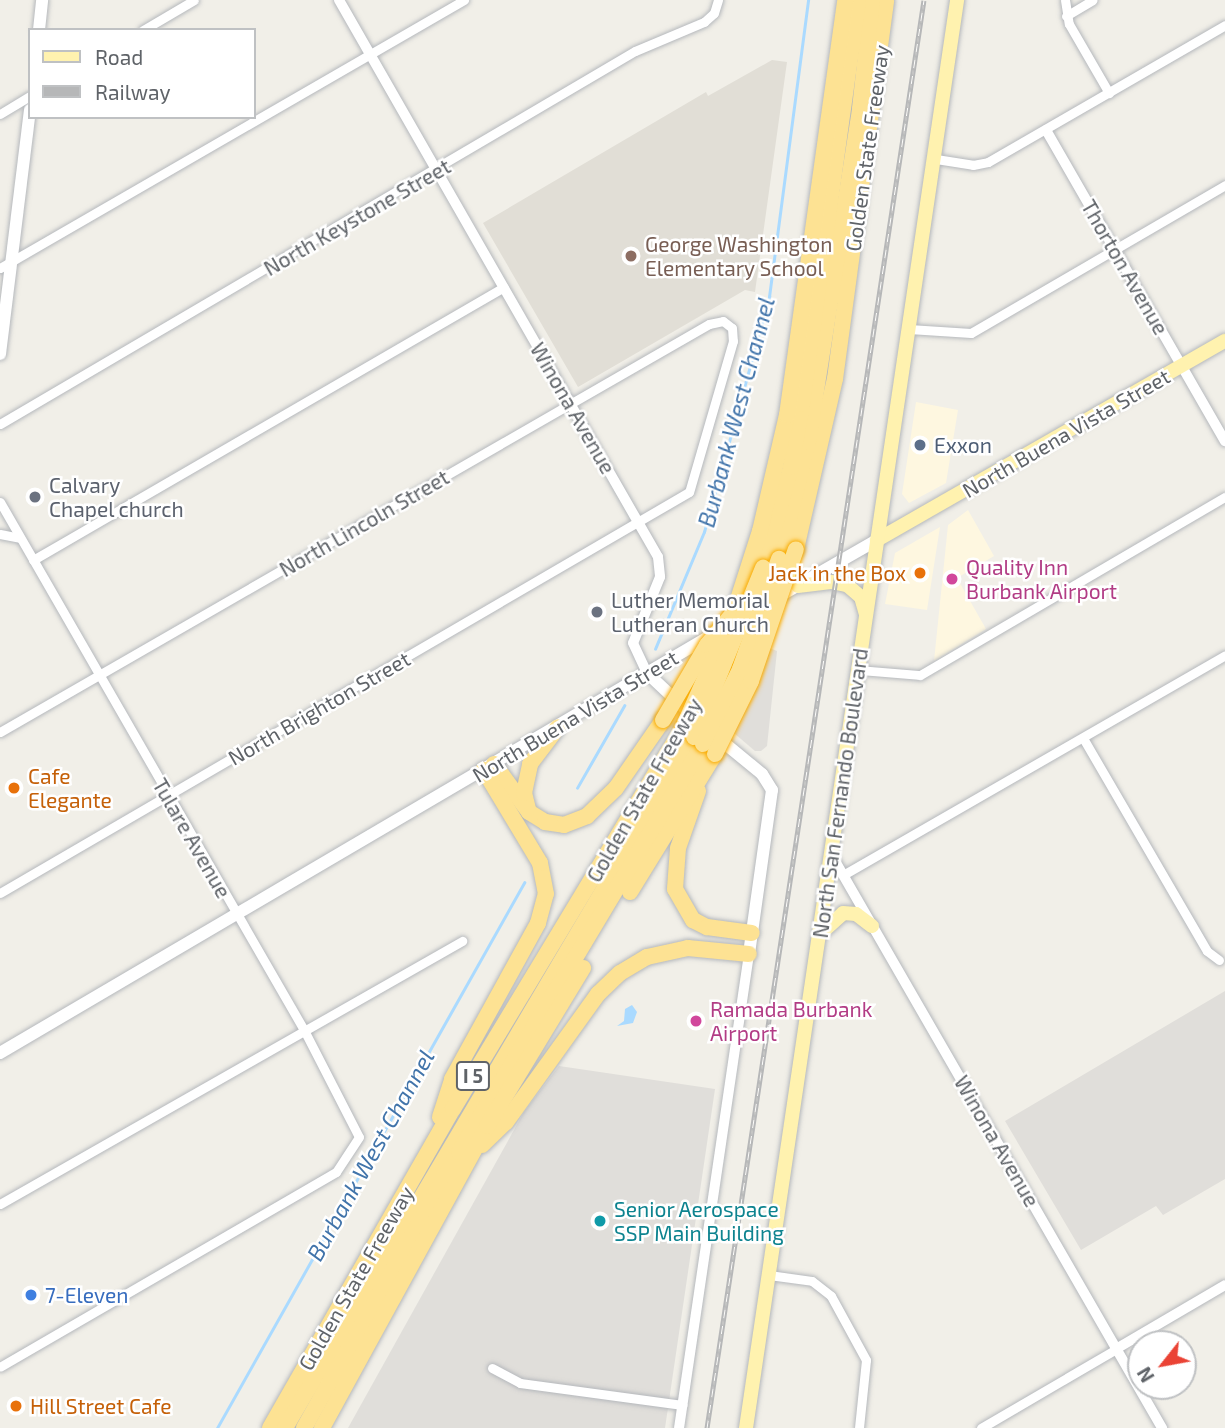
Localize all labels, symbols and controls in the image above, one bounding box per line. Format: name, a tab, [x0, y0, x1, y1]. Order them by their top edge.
legend	[28, 28, 256, 119]
street label: Golden State Freeway	[840, 43, 894, 253]
text: Road	[95, 44, 143, 69]
text: Railway	[95, 79, 171, 104]
street label: North Keystone Street	[259, 153, 455, 281]
street label: Thorton Avenue	[1076, 195, 1174, 339]
place label: George Washington Elementary School	[645, 231, 833, 281]
marker: George Washington Elementary School	[623, 248, 639, 264]
water label: Burbank West Channel	[692, 294, 780, 530]
street label: Winona Avenue	[525, 338, 621, 478]
street label: North Buena Vista Street	[958, 363, 1174, 503]
place label: Exxon	[934, 432, 992, 458]
marker: Exxon	[912, 437, 928, 453]
street label: North Lincoln Street	[275, 464, 453, 582]
place label: Calvary Chapel church	[49, 472, 184, 522]
marker: Calvary Chapel church	[27, 489, 43, 505]
place label: Quality Inn Burbank Airport	[966, 554, 1118, 604]
place label: Jack in the Box	[768, 560, 906, 586]
marker: Jack in the Box	[912, 565, 928, 581]
marker: Quality Inn Burbank Airport	[944, 571, 960, 587]
place label: Luther Memorial Lutheran Church	[611, 587, 770, 637]
marker: Luther Memorial Lutheran Church	[589, 604, 605, 620]
street label: North Buena Vista Street	[467, 644, 683, 788]
street label: North Brighton Street	[224, 646, 414, 770]
street label: North San Fernando Boulevard	[807, 646, 873, 940]
street label: Golden State Freeway	[581, 694, 707, 886]
place label: Cafe Elegante	[28, 763, 112, 813]
street label: Tulare Avenue	[147, 773, 237, 903]
marker: Cafe Elegante	[6, 780, 22, 796]
place label: Ramada Burbank Airport	[710, 996, 872, 1046]
marker: Ramada Burbank Airport	[688, 1013, 704, 1029]
water label: Burbank West Channel	[300, 1044, 440, 1266]
road number: I 5	[456, 1060, 490, 1092]
street label: Winona Avenue	[949, 1071, 1045, 1211]
street label: Golden State Freeway	[293, 1182, 419, 1374]
place label: Senior Aerospace SSP Main Building	[614, 1196, 784, 1246]
marker: Senior Aerospace SSP Main Building	[592, 1213, 608, 1229]
place label: 7-Eleven	[45, 1282, 128, 1308]
marker: 7-Eleven	[23, 1287, 39, 1303]
north arrow	[1127, 1330, 1197, 1400]
text: N	[1132, 1363, 1159, 1387]
place label: Hill Street Cafe	[30, 1393, 172, 1419]
marker: Hill Street Cafe	[8, 1398, 24, 1414]

